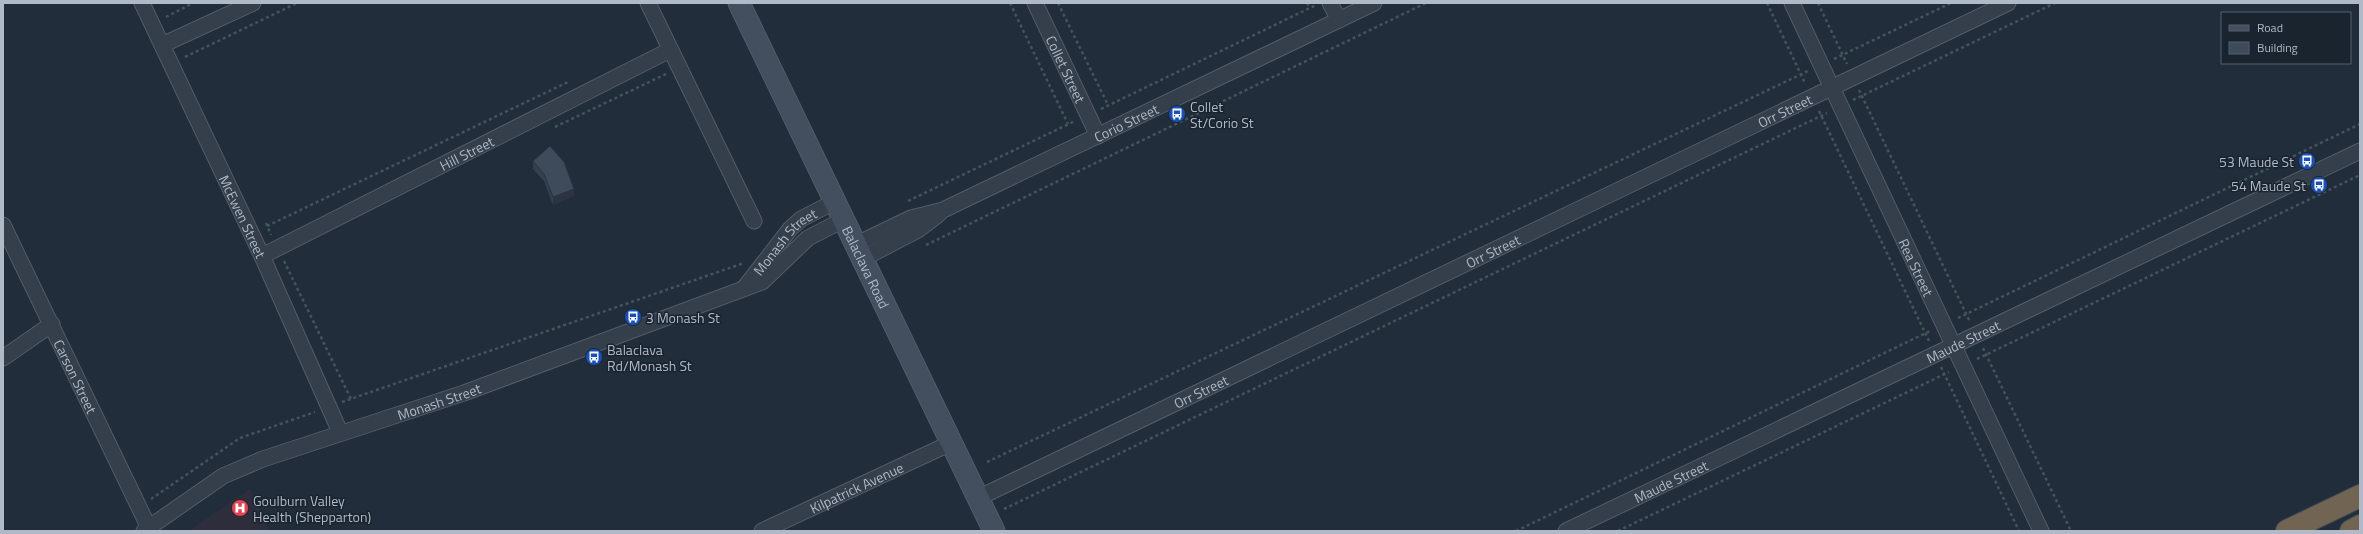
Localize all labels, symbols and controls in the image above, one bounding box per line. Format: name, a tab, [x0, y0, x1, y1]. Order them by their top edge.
legend	[2221, 12, 2351, 64]
text: Road	[2257, 18, 2283, 37]
street label: Collet Street	[1041, 32, 1091, 106]
text: Building	[2257, 38, 2298, 57]
street label: Orr Street	[1754, 88, 1816, 132]
place label: Collet St/Corio St	[1190, 96, 1254, 133]
street label: Corio Street	[1090, 98, 1162, 147]
bus stop icon: Collet St/Corio St	[1167, 104, 1187, 124]
street label: Hill Street	[436, 130, 497, 175]
place label: 53 Maude St	[2219, 151, 2294, 172]
bus stop icon: 53 Maude St	[2297, 151, 2317, 171]
street label: McEwen Street	[214, 171, 272, 261]
place label: 54 Maude St	[2231, 175, 2306, 196]
bus stop icon: 54 Maude St	[2309, 175, 2329, 195]
street label: Monash Street	[747, 202, 820, 280]
street label: Balaclava Road	[838, 222, 895, 312]
street label: Orr Street	[1462, 229, 1524, 273]
street label: Rea Street	[1894, 235, 1939, 300]
bus stop icon: 3 Monash St	[623, 307, 643, 327]
place label: 3 Monash St	[646, 307, 720, 328]
street label: Maude Street	[1922, 314, 2004, 368]
street label: Carson Street	[49, 336, 103, 417]
place label: Balaclava Rd/Monash St	[607, 339, 692, 376]
bus stop icon: Balaclava Rd/Monash St	[584, 347, 604, 367]
street label: Orr Street	[1170, 369, 1231, 413]
street label: Monash Street	[394, 377, 484, 425]
street label: Maude Street	[1630, 454, 1711, 508]
street label: Kilpatrick Avenue	[806, 456, 907, 518]
place label: Goulburn Valley Health (Shepparton)	[253, 490, 371, 527]
hospital icon: Goulburn Valley Health (Shepparton)	[230, 498, 250, 518]

